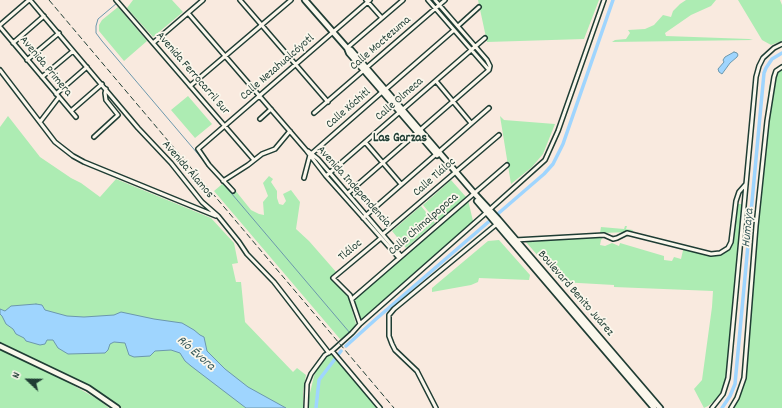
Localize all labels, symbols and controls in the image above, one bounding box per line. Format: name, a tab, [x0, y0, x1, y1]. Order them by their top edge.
street label: Calle Moctezuma	[348, 14, 414, 74]
street label: Avenida Ferrocarril Sur	[152, 29, 232, 119]
street label: Calle Nezahualcóyotl	[238, 32, 318, 104]
street label: Avenida Primera	[16, 34, 74, 100]
street label: Calle Olmeca	[373, 75, 427, 125]
street label: Calle Xóchitl	[324, 86, 374, 132]
district label: Las Garzas	[373, 131, 427, 147]
street label: Avenida Álamos	[158, 138, 216, 202]
street label: Avenida Independencia	[313, 143, 393, 231]
street label: Calle Tláloc	[411, 156, 459, 200]
street label: Calle Chimalpopoca	[386, 191, 462, 259]
water label: Humaya	[740, 208, 758, 248]
street label: Tláloc	[336, 237, 366, 265]
street label: Boulevard Benito Juárez	[534, 248, 616, 340]
water label: Río Évora	[173, 333, 217, 375]
north arrow	[8, 360, 48, 400]
text: N	[8, 370, 25, 381]

